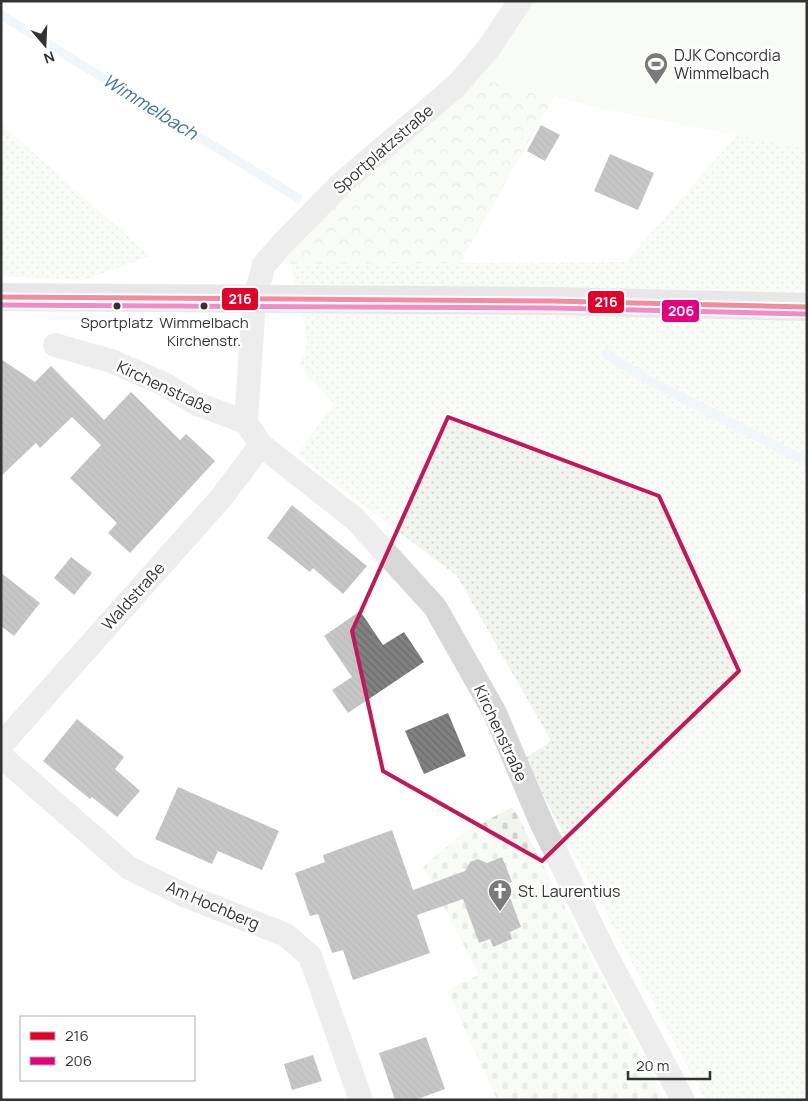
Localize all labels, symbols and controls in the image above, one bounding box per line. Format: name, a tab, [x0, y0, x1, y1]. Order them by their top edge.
north arrow	[20, 20, 70, 70]
place label: DJK Concordia Wimmelbach	[674, 44, 781, 84]
text: N	[42, 47, 57, 68]
sports icon: DJK Concordia Wimmelbach	[643, 51, 669, 85]
water label: Wimmelbach	[99, 68, 203, 145]
street label: Sportplatzstraße	[328, 99, 438, 199]
line badge: 216	[221, 287, 259, 311]
text: 216	[228, 289, 252, 308]
line badge: 216	[587, 290, 625, 314]
text: 216	[594, 292, 618, 311]
line badge: 206	[661, 299, 700, 323]
marker: Sportplatz	[112, 301, 122, 311]
marker: Wimmelbach Kirchenstr.	[199, 301, 209, 311]
text: 206	[668, 301, 694, 320]
place label: Sportplatz	[80, 312, 154, 333]
place label: Wimmelbach Kirchenstr.	[159, 312, 249, 351]
street label: Kirchenstraße	[113, 355, 217, 419]
street label: Waldstraße	[97, 557, 169, 635]
street label: Kirchenstraße	[469, 681, 533, 785]
street label: Am Hochberg	[163, 875, 263, 935]
church icon: St. Laurentius	[487, 878, 513, 912]
place label: St. Laurentius	[518, 880, 620, 902]
legend	[20, 1016, 195, 1081]
text: 216	[65, 1025, 89, 1046]
scale bar	[628, 1048, 710, 1080]
text: 206	[65, 1050, 92, 1071]
text: 20 m	[636, 1055, 669, 1076]

